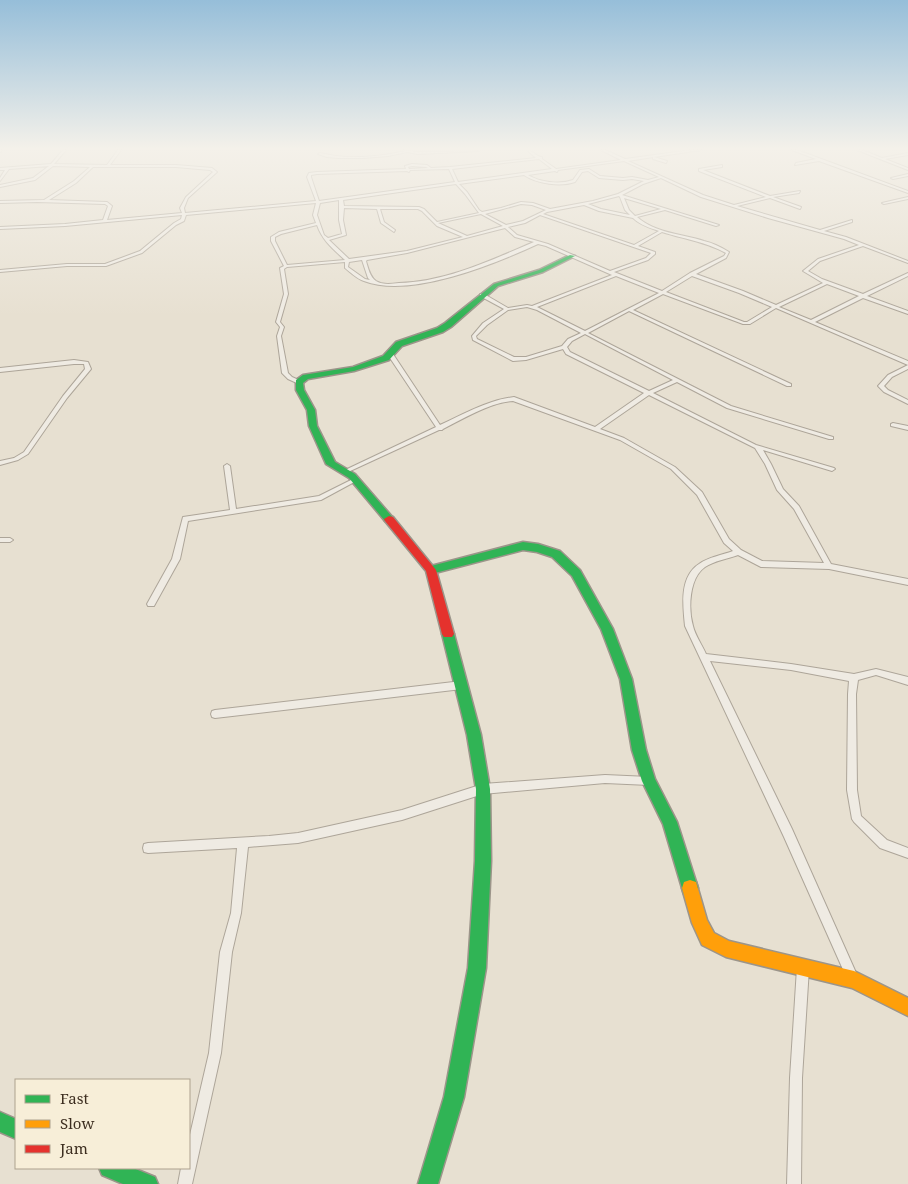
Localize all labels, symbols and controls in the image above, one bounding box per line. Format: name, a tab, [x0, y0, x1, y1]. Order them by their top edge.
legend	[15, 1079, 190, 1169]
text: Fast	[60, 1088, 89, 1108]
text: Slow	[60, 1113, 94, 1133]
text: Jam	[59, 1138, 88, 1158]

